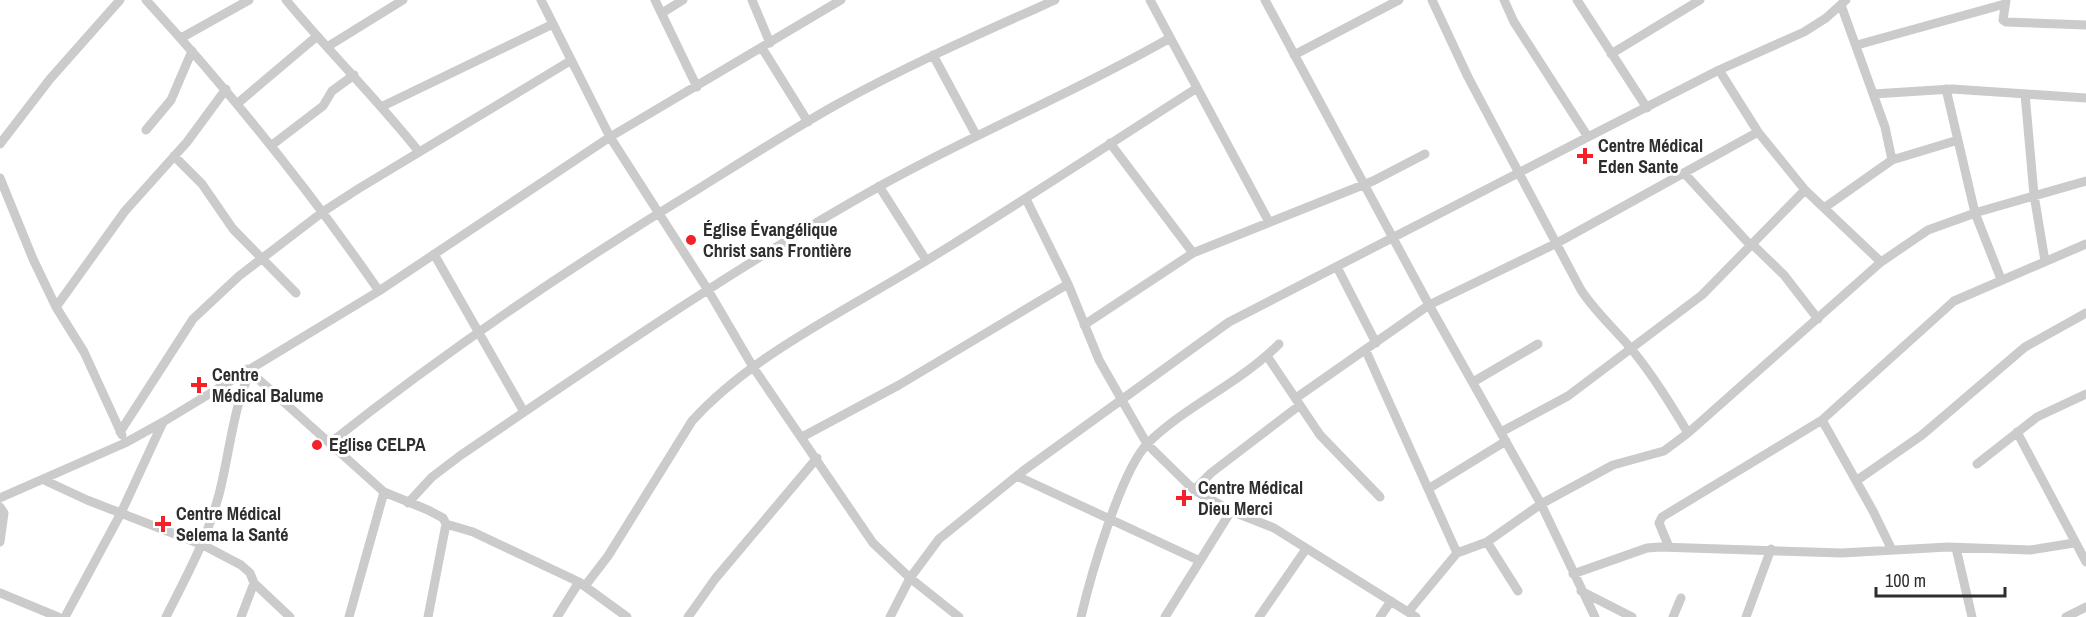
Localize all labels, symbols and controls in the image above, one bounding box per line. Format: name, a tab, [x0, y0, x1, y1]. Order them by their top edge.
place label: Centre Médical Eden Sante	[1598, 133, 1703, 179]
marker: Centre Médical Eden Sante	[1576, 147, 1594, 165]
place label: Église Évangélique Christ sans Frontière	[703, 217, 851, 263]
marker: Église Évangélique Christ sans Frontière	[684, 233, 698, 247]
place label: Centre Médical Balume	[212, 362, 324, 408]
marker: Centre Médical Balume	[190, 376, 208, 394]
place label: Eglise CELPA	[329, 432, 426, 457]
marker: Eglise CELPA	[310, 438, 324, 452]
place label: Centre Médical Dieu Merci	[1198, 475, 1303, 521]
marker: Centre Médical Dieu Merci	[1175, 489, 1193, 507]
place label: Centre Médical Selema la Santé	[176, 501, 288, 547]
marker: Centre Médical Selema la Santé	[154, 515, 172, 533]
scale bar	[1876, 560, 2005, 598]
text: 100 m	[1885, 568, 1926, 593]

